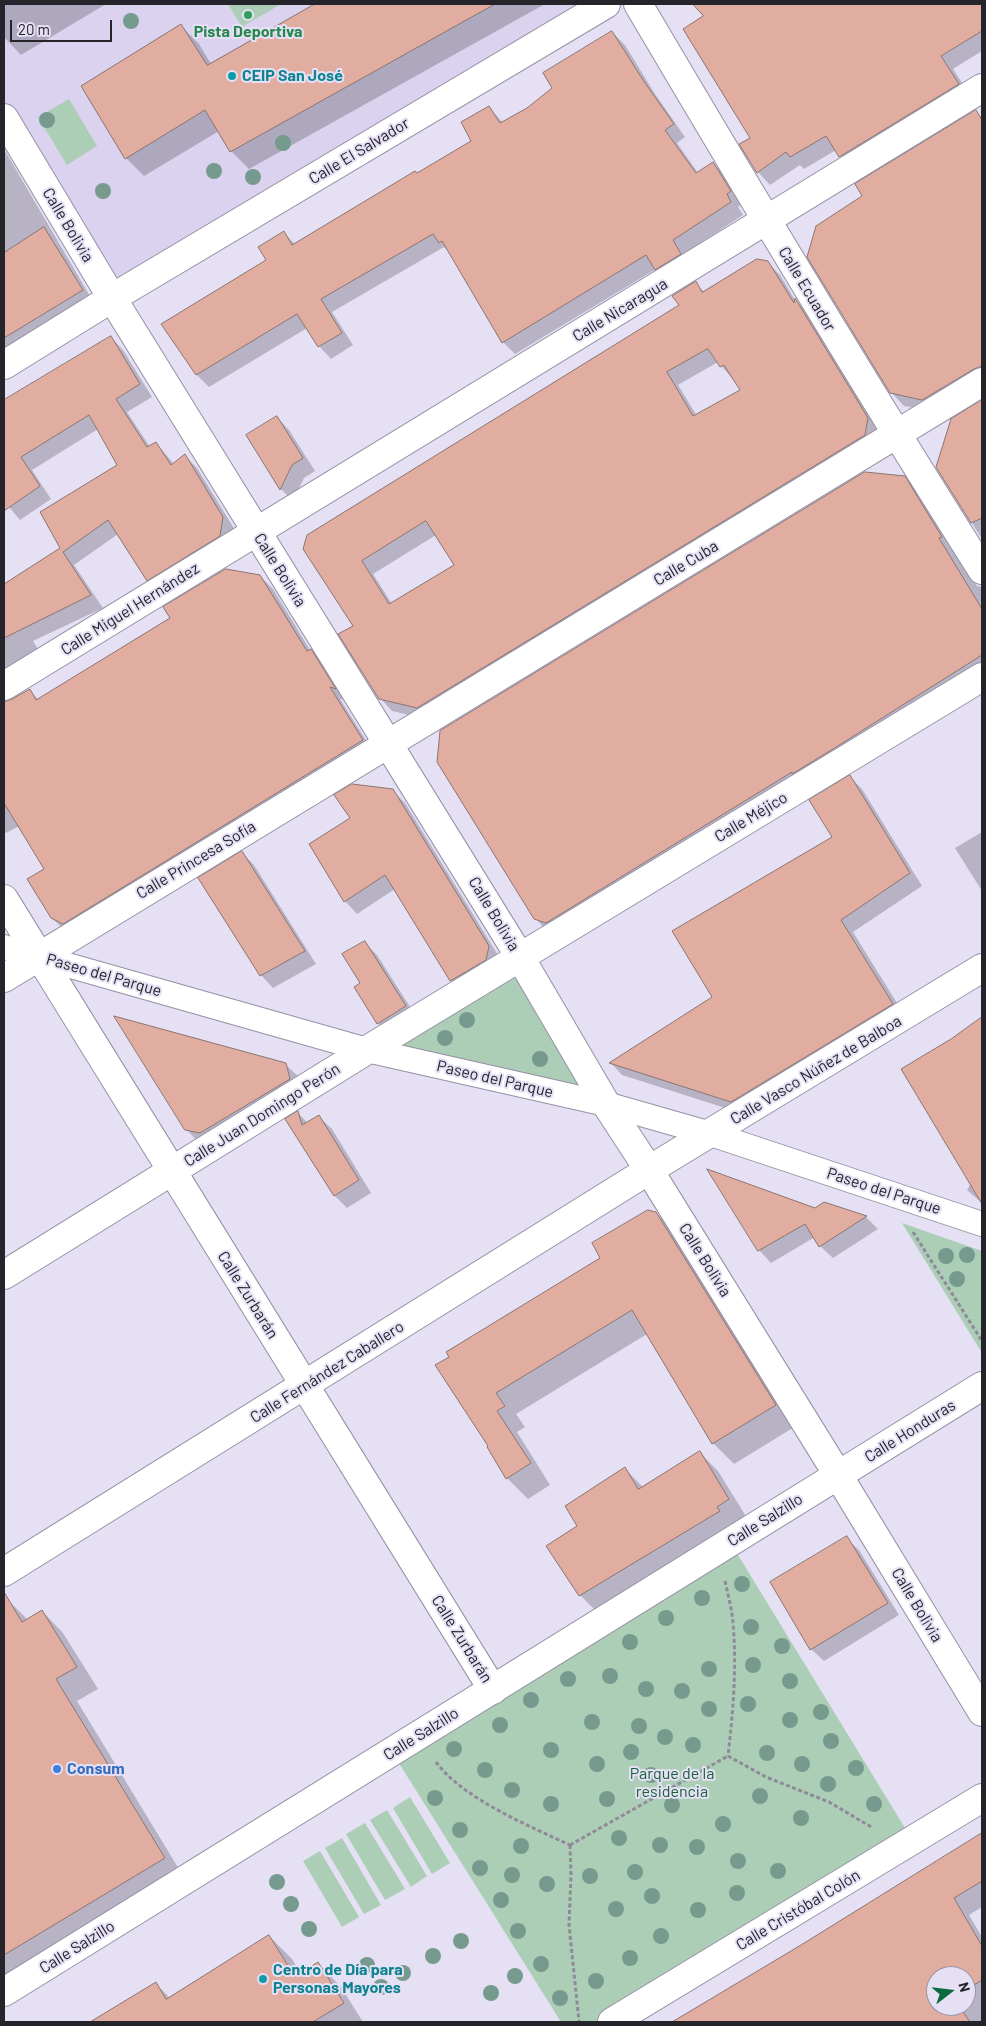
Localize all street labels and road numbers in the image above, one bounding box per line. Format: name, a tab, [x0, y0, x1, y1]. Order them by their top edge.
street label: Calle El Salvador	[305, 114, 413, 188]
street label: Calle Bolivia	[38, 184, 98, 266]
street label: Calle Ecuador	[774, 243, 840, 335]
street label: Calle Nicaragua	[569, 274, 671, 346]
street label: Calle Bolivia	[250, 530, 310, 610]
street label: Calle Cuba	[650, 536, 722, 590]
street label: Calle Miguel Hernández	[57, 559, 203, 659]
street label: Calle Méjico	[711, 788, 791, 846]
street label: Calle Princesa Sofía	[133, 817, 259, 903]
street label: Calle Bolivia	[464, 873, 524, 955]
street label: Paseo del Parque	[44, 949, 164, 1001]
street label: Calle Vasco Núñez de Balboa	[727, 1011, 905, 1129]
street label: Paseo del Parque	[435, 1056, 555, 1102]
street label: Calle Juan Domingo Perón	[180, 1059, 344, 1171]
street label: Paseo del Parque	[824, 1163, 944, 1219]
street label: Calle Bolivia	[675, 1220, 735, 1300]
street label: Calle Zurbarán	[213, 1248, 283, 1342]
street label: Calle Fernández Caballero	[247, 1317, 407, 1427]
street label: Calle Honduras	[861, 1395, 959, 1467]
street label: Calle Salzillo	[724, 1489, 806, 1551]
street label: Calle Bolivia	[887, 1564, 947, 1646]
street label: Calle Zurbarán	[427, 1592, 497, 1686]
street label: Calle Salzillo	[380, 1703, 462, 1765]
street label: Calle Cristóbal Colón	[732, 1865, 864, 1955]
street label: Calle Salzillo	[36, 1916, 118, 1978]

